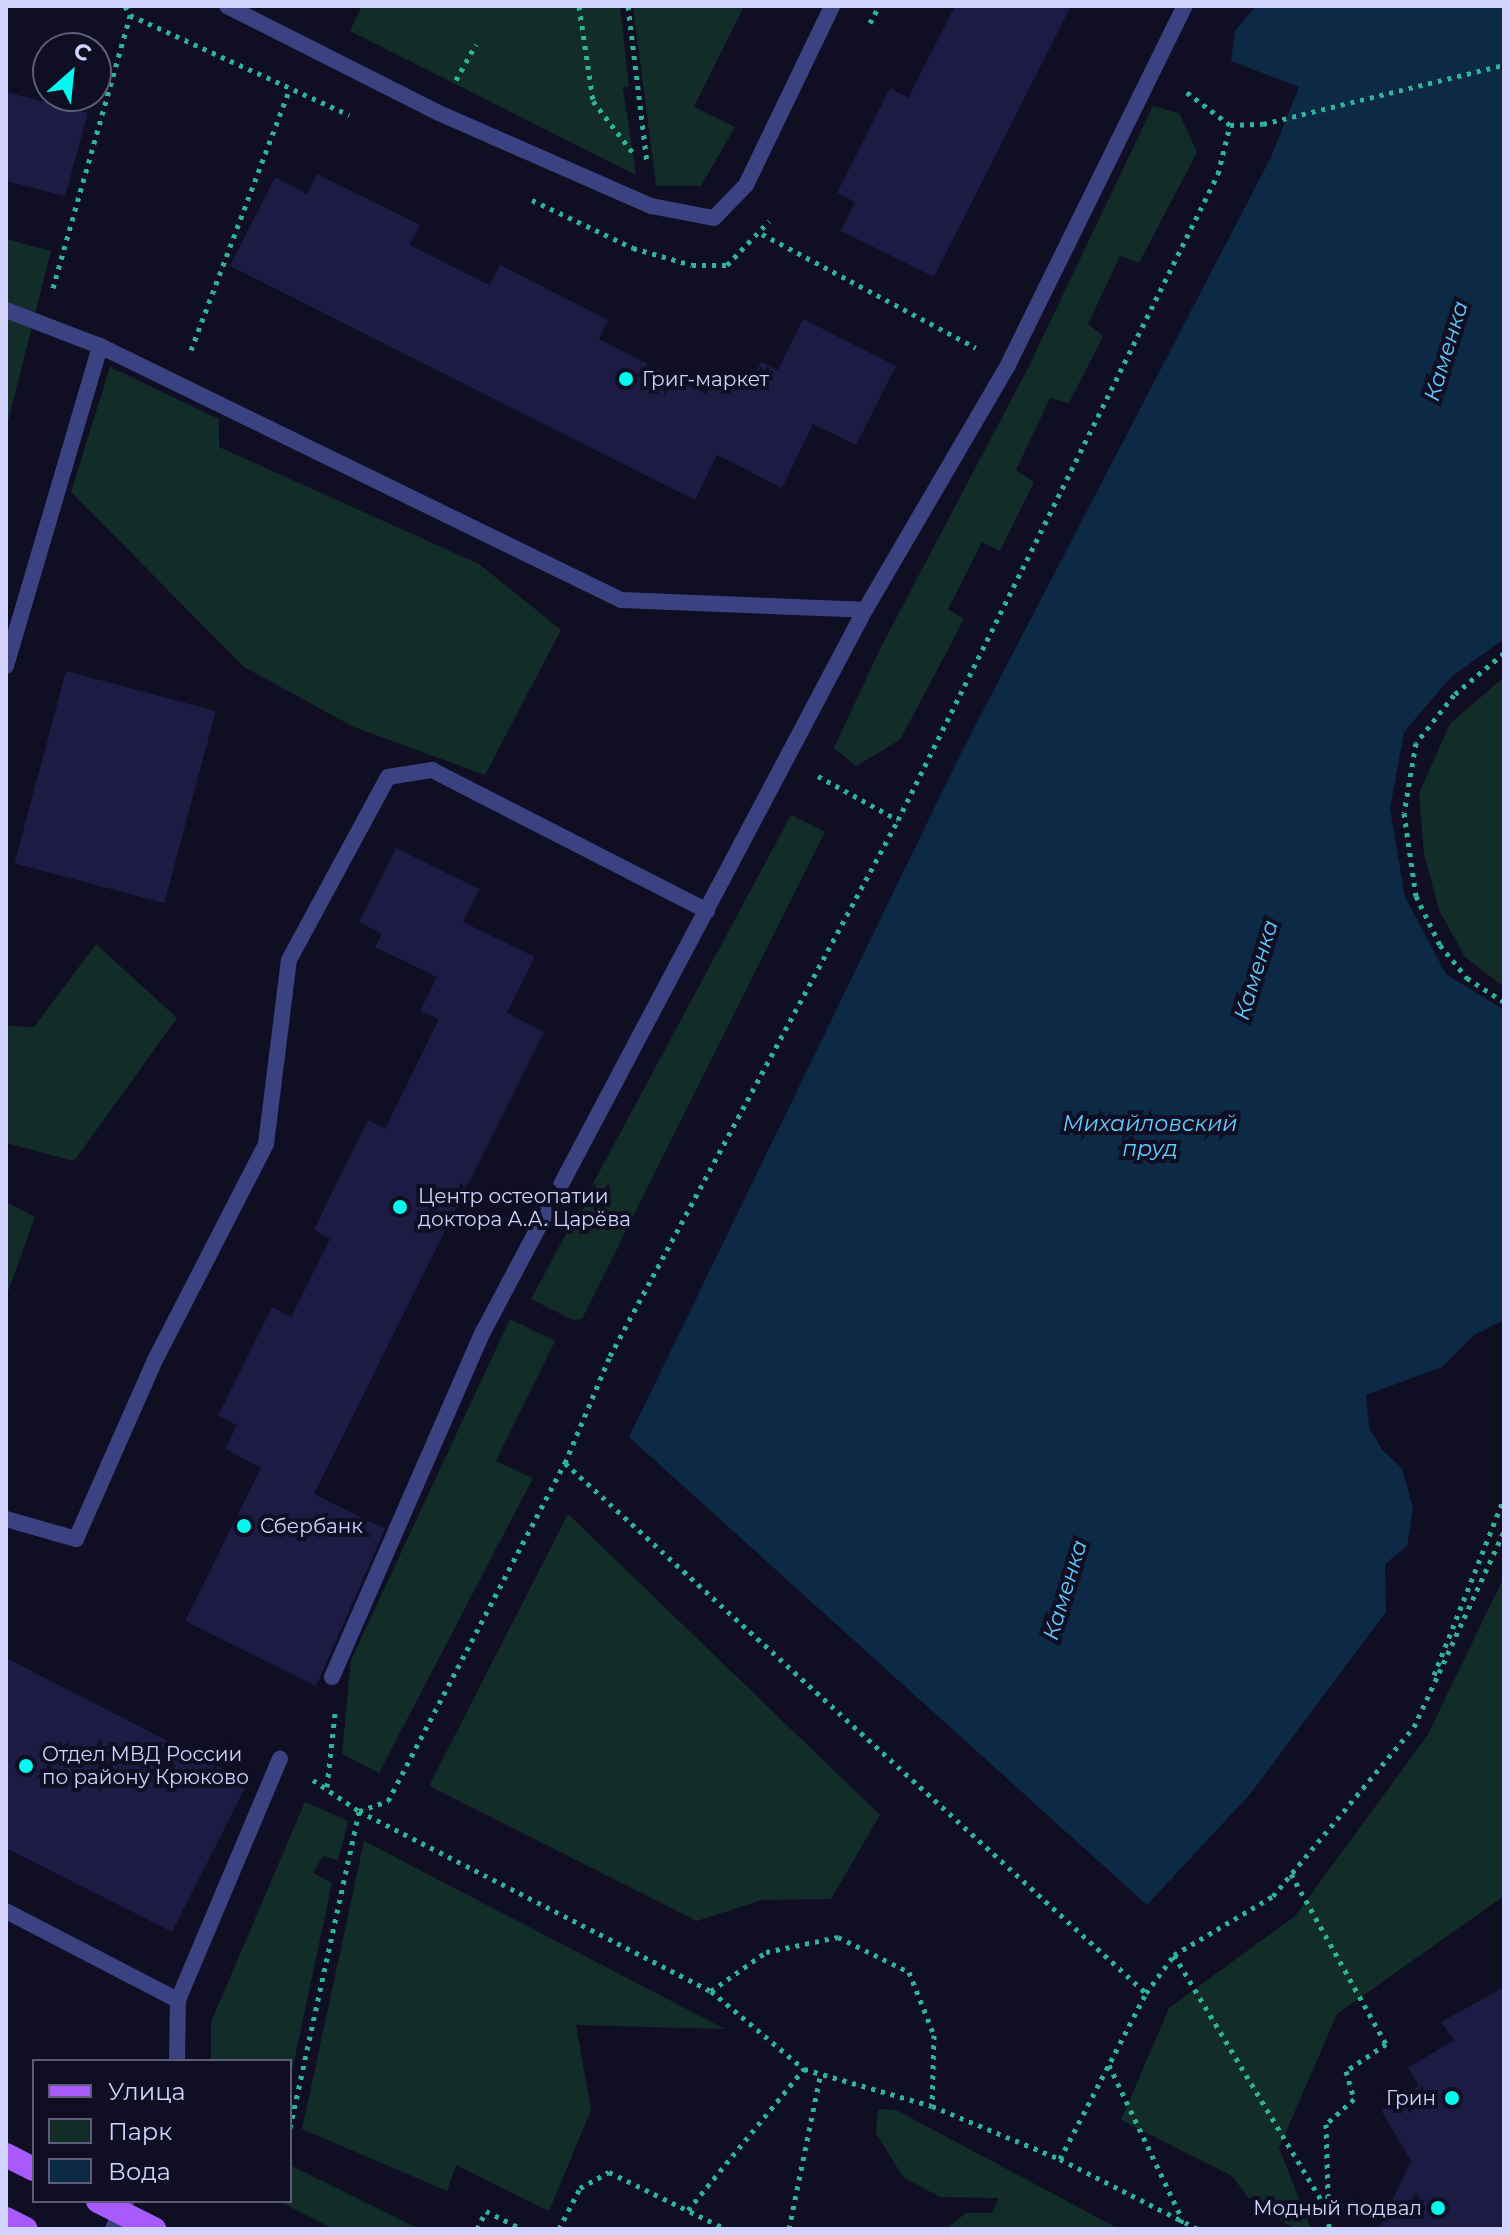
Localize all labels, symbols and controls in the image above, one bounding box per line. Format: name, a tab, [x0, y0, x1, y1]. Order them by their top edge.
north arrow	[32, 32, 112, 112]
text: С	[69, 36, 95, 68]
water label: Каменка	[1418, 298, 1474, 404]
place label: Григ-маркет	[642, 367, 769, 391]
marker: Григ-маркет	[617, 370, 635, 388]
water label: Каменка	[1228, 917, 1284, 1023]
water label: Михайловский пруд	[1063, 1110, 1237, 1162]
place label: Центр остеопатии доктора А.А. Царёва	[418, 1184, 631, 1231]
marker: Центр остеопатии доктора А.А. Царёва	[389, 1196, 411, 1218]
place label: Сбербанк	[260, 1514, 363, 1538]
marker: Сбербанк	[235, 1517, 253, 1535]
water label: Каменка	[1037, 1537, 1093, 1643]
place label: Отдел МВД России по району Крюково	[42, 1742, 249, 1789]
marker: Отдел МВД России по району Крюково	[17, 1757, 35, 1775]
legend	[32, 2059, 292, 2203]
text: Улица	[108, 2077, 186, 2106]
place label: Грин	[1386, 2086, 1436, 2110]
marker: Грин	[1443, 2089, 1461, 2107]
text: Парк	[108, 2117, 172, 2146]
text: Вода	[108, 2157, 171, 2186]
place label: Модный подвал	[1253, 2196, 1422, 2220]
marker: Модный подвал	[1429, 2199, 1447, 2217]

